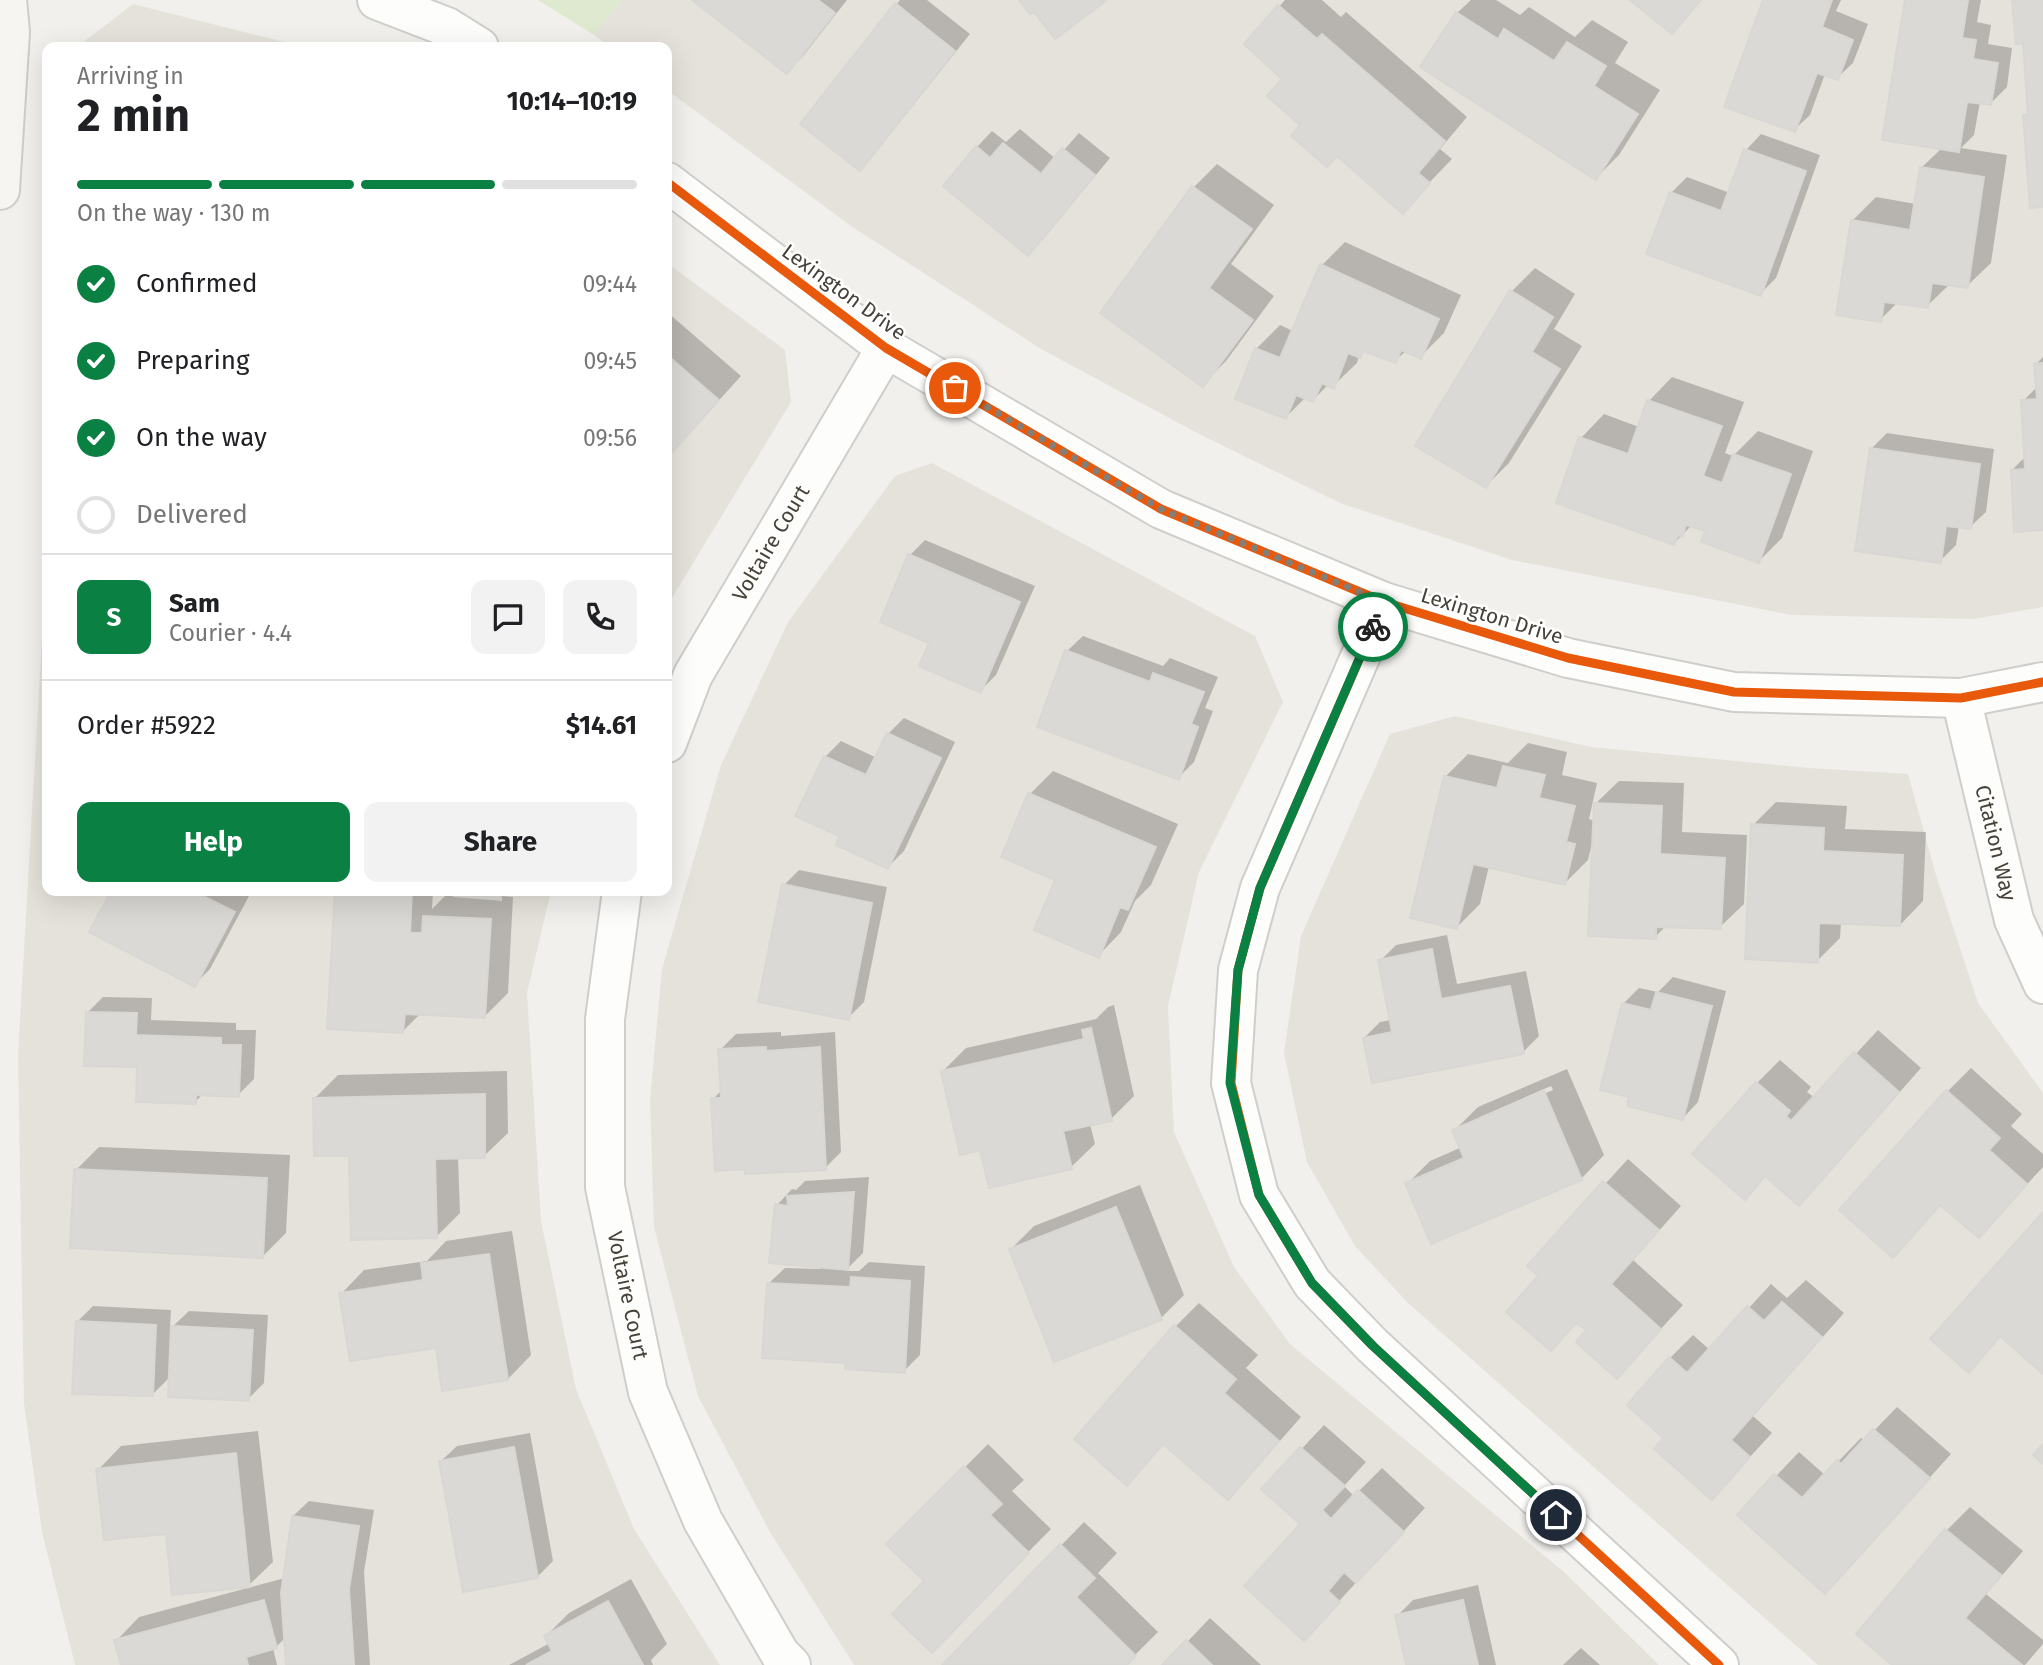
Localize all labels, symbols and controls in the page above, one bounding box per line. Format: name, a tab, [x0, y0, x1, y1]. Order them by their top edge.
text: Arriving in	[77, 62, 184, 90]
text: 10:14–10:19	[507, 86, 637, 117]
text: 2 min	[77, 88, 190, 143]
text: On the way · 130 m	[77, 199, 270, 227]
street label: Lexington Drive	[777, 238, 911, 346]
icon: check	[77, 265, 115, 303]
text: Confirmed	[136, 268, 257, 299]
text: 09:44	[582, 270, 637, 298]
icon: check	[77, 342, 115, 380]
text: Preparing	[136, 345, 249, 376]
text: 09:45	[583, 347, 637, 375]
pin	[925, 358, 985, 418]
icon: bag	[936, 369, 974, 407]
icon: check	[77, 419, 115, 457]
text: On the way	[136, 422, 267, 453]
text: 09:56	[583, 424, 637, 452]
street label: Voltaire Court	[727, 480, 815, 606]
text: Delivered	[136, 499, 248, 530]
button: chat	[471, 580, 545, 654]
button: phone	[563, 580, 637, 654]
street label: Lexington Drive	[1418, 582, 1566, 650]
text: Sam	[169, 588, 220, 619]
courier	[1338, 592, 1408, 662]
text: S	[107, 602, 121, 633]
icon: bike	[1354, 608, 1392, 646]
text: Courier · 4.4	[169, 619, 292, 647]
text: Order #5922	[77, 710, 216, 741]
text: $14.61	[566, 710, 637, 741]
street label: Citation Way	[1969, 782, 2022, 904]
button: Help	[77, 802, 350, 882]
button: Share	[364, 802, 637, 882]
street label: Voltaire Court	[602, 1229, 654, 1362]
pin	[1526, 1485, 1586, 1545]
icon: home	[1537, 1496, 1575, 1534]

